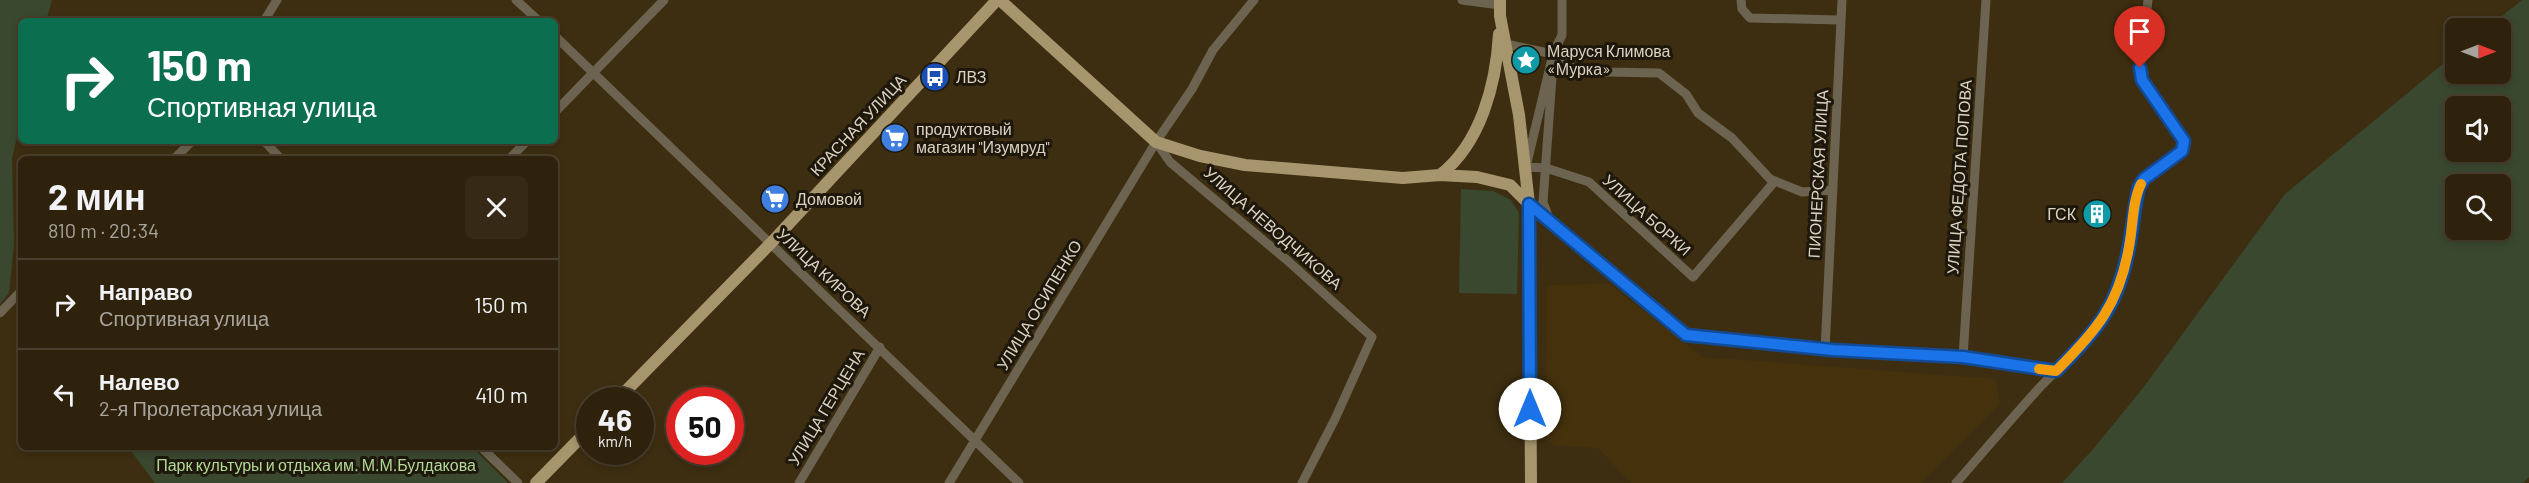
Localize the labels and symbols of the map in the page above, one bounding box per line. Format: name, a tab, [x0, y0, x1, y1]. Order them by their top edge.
pin	[2114, 6, 2165, 68]
north arrow	[2445, 18, 2511, 84]
place label: Маруся Климова «Мурка»	[1547, 41, 1671, 78]
place icon: Маруся Климова «Мурка»	[1510, 44, 1542, 76]
bus stop icon: ЛВЗ	[919, 61, 951, 93]
place label: ЛВЗ	[956, 67, 986, 86]
street label: КРАСНАЯ УЛИЦА	[806, 70, 910, 179]
street label: УЛИЦА ФЕДОТА ПОПОВА	[1942, 79, 1975, 275]
street label: ПИОНЕРСКАЯ УЛИЦА	[1804, 89, 1831, 259]
place label: продуктовый магазин "Изумруд"	[916, 119, 1050, 156]
supermarket icon: продуктовый магазин "Изумруд"	[879, 122, 911, 154]
street label: УЛИЦА НЕВОДЧИКОВА	[1200, 163, 1346, 293]
street label: УЛИЦА БОРКИ	[1600, 170, 1695, 259]
supermarket icon: Домовой	[759, 183, 791, 215]
place label: Домовой	[796, 189, 862, 208]
building icon: ГСК	[2081, 198, 2113, 230]
place label: ГСК	[2047, 204, 2077, 223]
street label: УЛИЦА КИРОВА	[773, 224, 876, 321]
street label: УЛИЦА ОСИПЕНКО	[992, 236, 1085, 373]
street label: УЛИЦА ГЕРЦЕНА	[783, 345, 868, 468]
position arrow	[1498, 377, 1562, 441]
speed limit sign: 50	[666, 387, 744, 465]
park label: Парк культуры и отдыха им. М.М.Булдакова	[156, 455, 476, 474]

